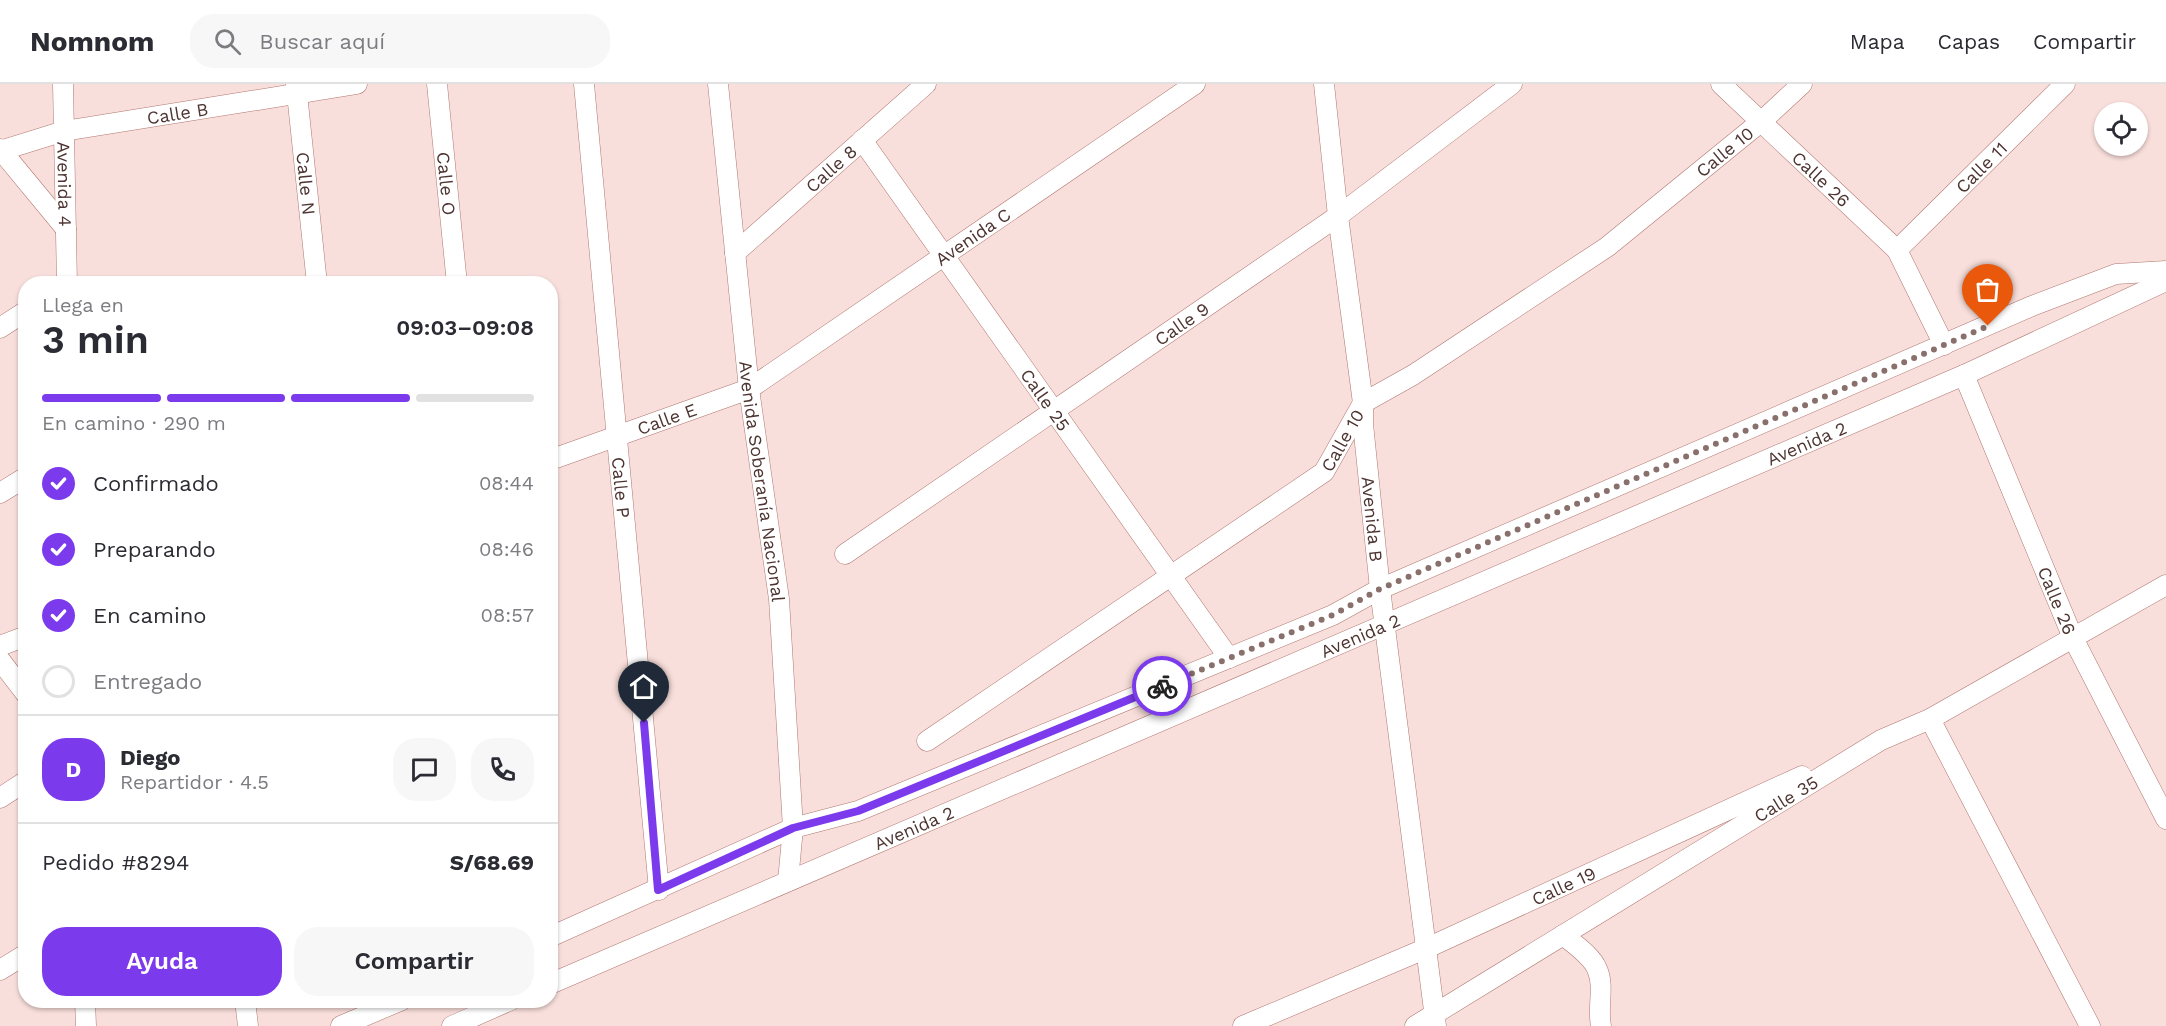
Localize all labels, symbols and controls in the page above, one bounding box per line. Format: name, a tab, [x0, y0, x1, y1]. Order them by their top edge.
search box	[190, 14, 610, 68]
text: Nomnom	[30, 25, 154, 58]
icon: search	[211, 25, 244, 58]
text: Buscar aquí	[259, 29, 385, 54]
text: Mapa	[1850, 29, 1905, 54]
text: Capas	[1938, 29, 2000, 54]
text: Compartir	[2033, 29, 2136, 54]
street label: Calle B	[145, 98, 210, 128]
map controls	[2094, 102, 2148, 156]
button: locate	[2094, 102, 2148, 156]
street label: Calle 10	[1691, 122, 1757, 181]
street label: Calle 11	[1951, 137, 2011, 197]
street label: Calle 8	[801, 140, 861, 196]
street label: Avenida 4	[54, 141, 76, 227]
street label: Calle 26	[1788, 146, 1855, 211]
street label: Calle N	[293, 151, 320, 216]
street label: Calle O	[433, 151, 461, 216]
street label: Avenida C	[931, 203, 1014, 269]
pin	[1962, 264, 2013, 326]
icon: bag	[1971, 273, 2004, 306]
text: Llega en	[42, 293, 124, 317]
street label: Calle 9	[1150, 297, 1213, 349]
text: 09:03–09:08	[396, 315, 534, 340]
text: 3 min	[42, 317, 149, 362]
street label: Avenida Soberanía Nacional	[736, 360, 790, 603]
street label: Calle 25	[1017, 364, 1075, 435]
street label: Calle E	[634, 398, 699, 439]
street label: Calle 10	[1316, 406, 1368, 475]
text: En camino · 290 m	[42, 411, 226, 435]
street label: Avenida 2	[1763, 416, 1849, 469]
street label: Calle P	[608, 456, 635, 519]
icon: check	[42, 467, 75, 500]
text: Confirmado	[93, 471, 219, 496]
text: 08:44	[479, 471, 534, 495]
street label: Avenida B	[1358, 475, 1388, 563]
icon: check	[42, 533, 75, 566]
text: Preparando	[93, 537, 216, 562]
text: 08:46	[479, 537, 534, 561]
street label: Calle 26	[2034, 563, 2081, 637]
icon: check	[42, 599, 75, 632]
text: En camino	[93, 603, 207, 628]
text: 08:57	[480, 603, 534, 627]
street label: Avenida 2	[1317, 609, 1403, 662]
courier	[1132, 656, 1192, 716]
pin	[618, 661, 669, 723]
text: Entregado	[93, 669, 202, 694]
icon: home	[627, 670, 660, 703]
icon: bike	[1146, 670, 1179, 703]
button: chat	[393, 738, 456, 801]
button: phone	[471, 738, 534, 801]
text: Diego	[120, 745, 180, 770]
text: D	[66, 757, 81, 782]
text: Repartidor · 4.5	[120, 770, 269, 794]
street label: Calle 35	[1750, 771, 1822, 826]
street label: Avenida 2	[871, 801, 957, 854]
text: Pedido #8294	[42, 850, 190, 875]
text: S/68.69	[450, 850, 534, 875]
street label: Calle 19	[1528, 862, 1599, 909]
button: Ayuda	[42, 927, 282, 996]
button: Compartir	[294, 927, 534, 996]

